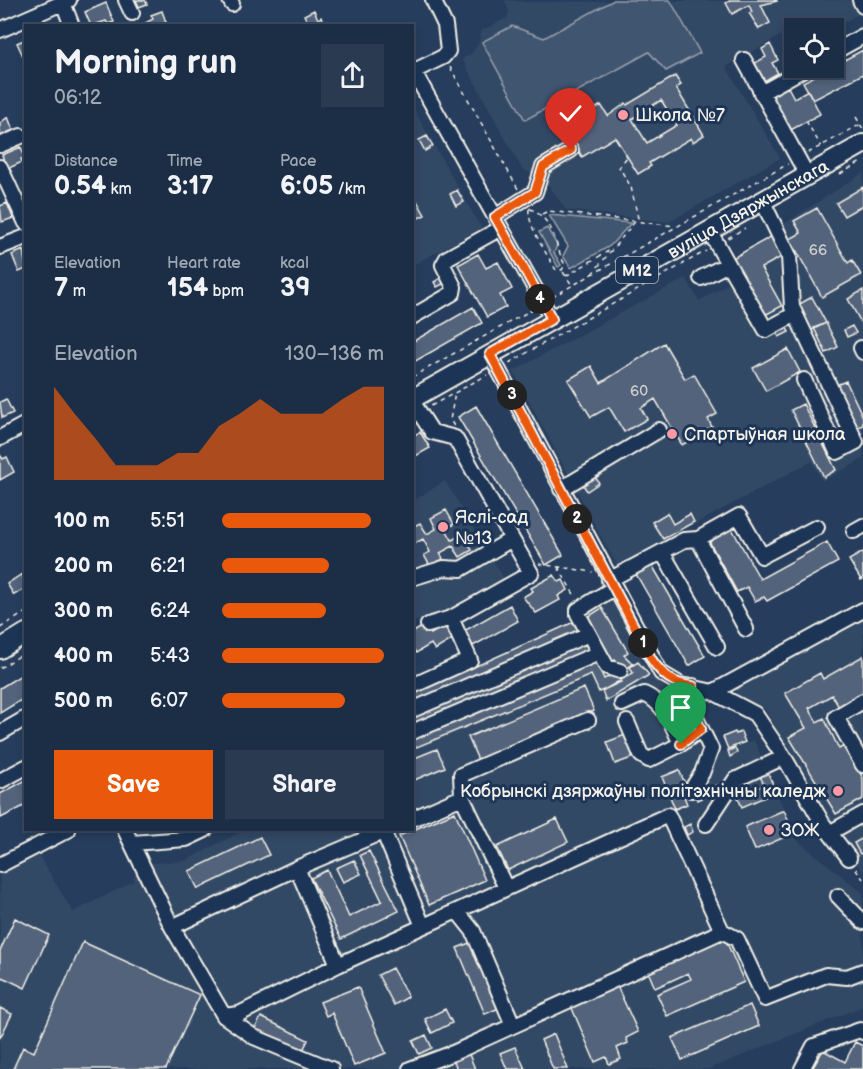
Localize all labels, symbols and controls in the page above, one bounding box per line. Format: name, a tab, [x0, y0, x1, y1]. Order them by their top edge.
map controls	[784, 18, 844, 78]
button: locate	[784, 18, 844, 78]
text: Morning run	[54, 43, 237, 83]
button: share	[321, 44, 384, 107]
text: 06:12	[54, 86, 102, 110]
pin	[545, 88, 596, 150]
icon: check	[554, 97, 587, 130]
place label: Школа №7	[635, 105, 725, 126]
marker: Школа №7	[616, 108, 630, 122]
text: Distance	[54, 152, 118, 171]
text: Time	[167, 152, 202, 171]
text: Pace	[280, 152, 316, 171]
street label: вуліца Дзяржынскага	[664, 155, 833, 263]
text: 0.54	[54, 171, 106, 202]
text: 3:17	[167, 171, 214, 202]
text: 6:05	[280, 171, 333, 202]
text: km	[106, 180, 132, 199]
text: /km	[333, 180, 366, 199]
house number: 66	[809, 241, 827, 260]
text: Elevation	[54, 254, 121, 273]
text: Heart rate	[167, 254, 241, 273]
text: kcal	[280, 254, 309, 273]
road number: М12	[616, 257, 658, 283]
text: 7	[54, 273, 68, 304]
text: 154	[167, 273, 208, 304]
text: 39	[280, 273, 310, 304]
text: m	[68, 282, 86, 301]
text: bpm	[208, 282, 244, 301]
pin: 4	[525, 284, 555, 314]
text: 4	[535, 289, 545, 308]
text: Elevation	[54, 342, 137, 366]
text: 130–136 m	[285, 342, 384, 366]
pin: 3	[497, 380, 527, 410]
house number: 60	[630, 382, 648, 401]
text: 3	[507, 385, 517, 404]
place label: Спартыўная школа	[684, 424, 846, 445]
marker: Спартыўная школа	[665, 427, 679, 441]
pin: 2	[562, 504, 592, 534]
place label: Яслі-сад №13	[455, 507, 528, 549]
text: 100 m	[54, 509, 110, 533]
text: 5:51	[150, 509, 185, 533]
text: 2	[572, 509, 582, 528]
marker: Яслі-сад №13	[436, 520, 450, 534]
text: 200 m	[54, 554, 113, 578]
text: 6:21	[150, 554, 186, 578]
text: 300 m	[54, 599, 113, 623]
text: 6:24	[150, 599, 190, 623]
pin: 1	[628, 628, 658, 658]
text: 1	[640, 633, 646, 652]
text: 400 m	[54, 644, 113, 668]
text: 5:43	[150, 644, 190, 668]
pin	[655, 682, 706, 744]
text: 500 m	[54, 689, 113, 713]
text: 6:07	[150, 689, 188, 713]
icon: arrive	[664, 691, 697, 724]
button: Save	[54, 750, 213, 819]
button: Share	[225, 750, 384, 819]
place label: Кобрынскі дзяржаўны політэхнічны каледж	[460, 781, 826, 802]
marker: Кобрынскі дзяржаўны політэхнічны каледж	[831, 784, 845, 798]
place label: ЗОЖ	[781, 820, 820, 841]
marker: ЗОЖ	[762, 823, 776, 837]

